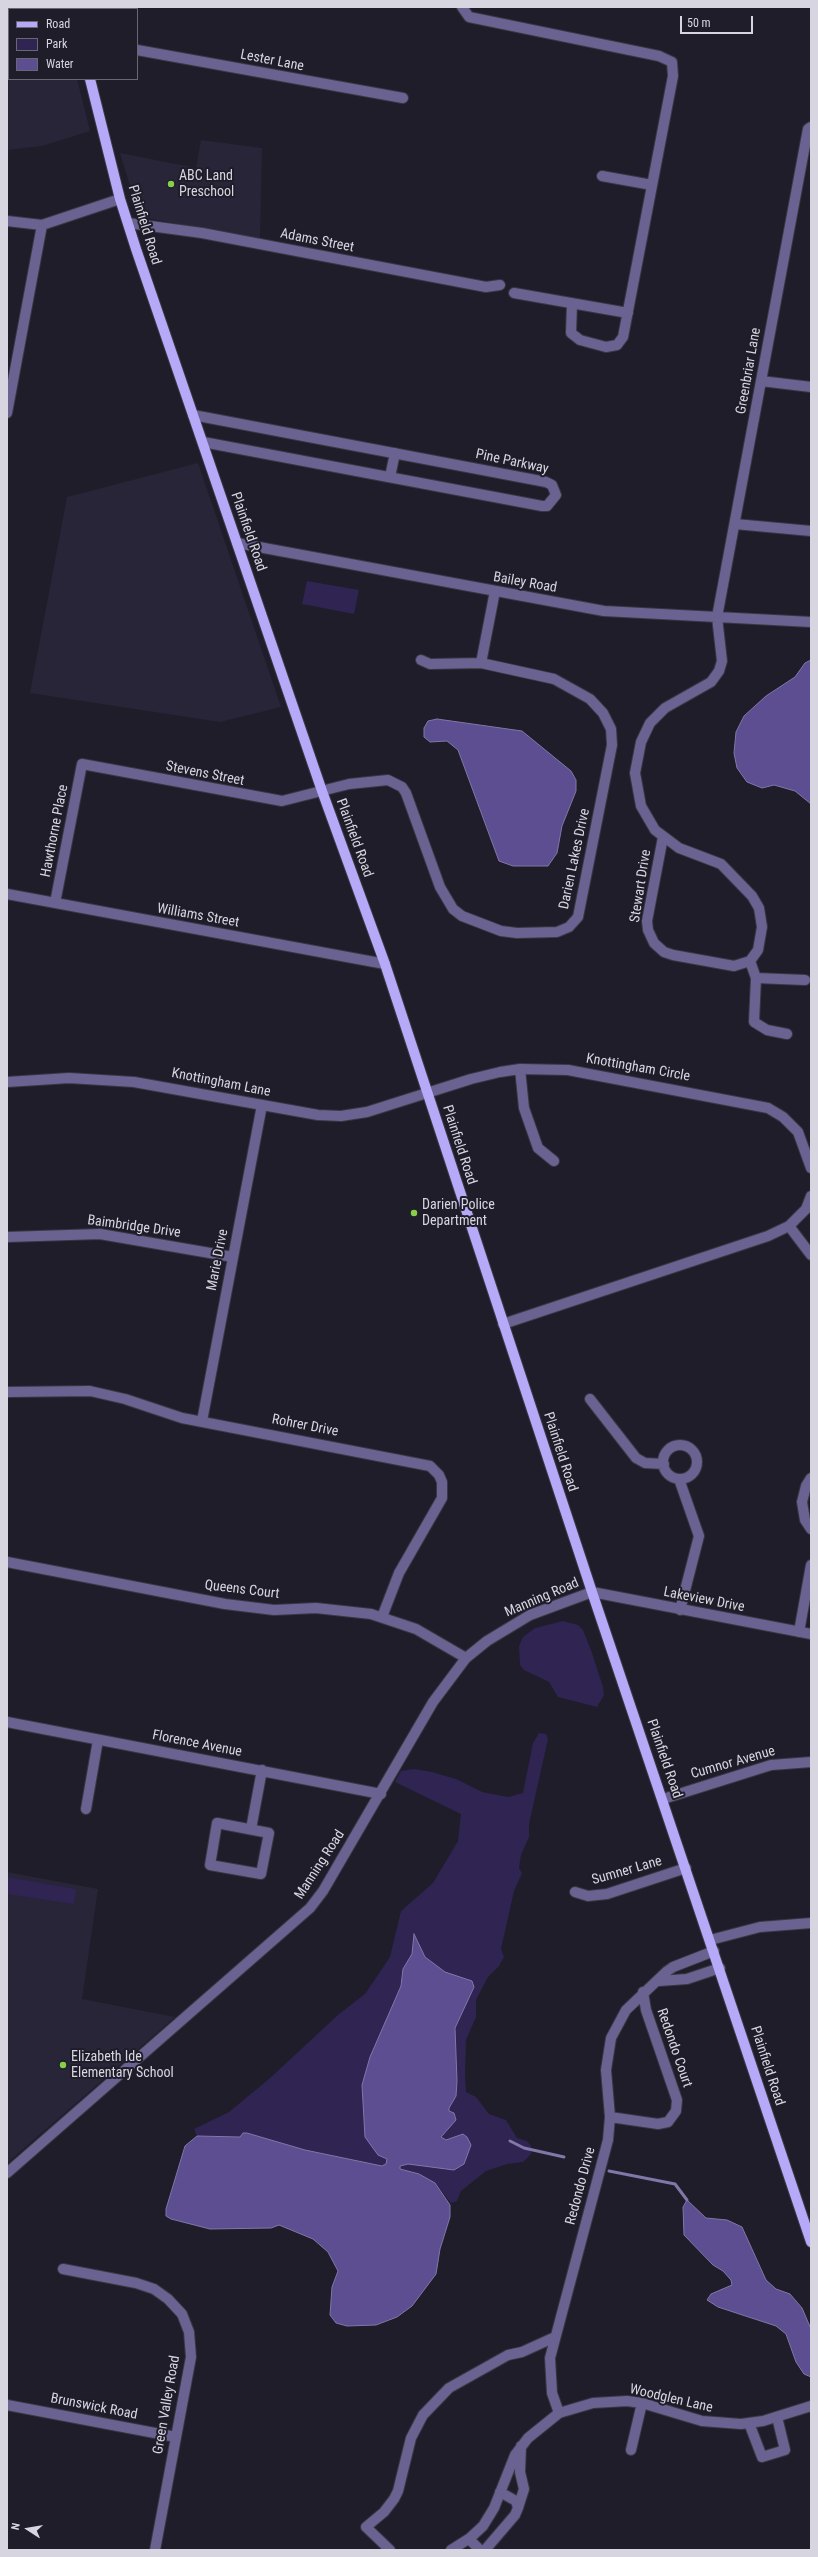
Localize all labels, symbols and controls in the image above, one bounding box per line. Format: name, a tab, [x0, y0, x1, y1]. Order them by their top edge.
legend	[8, 8, 138, 80]
scale bar	[682, 8, 755, 34]
text: 50 m	[687, 16, 711, 30]
text: Road	[46, 17, 70, 31]
text: Park	[46, 37, 67, 51]
street label: Lester Lane	[239, 47, 305, 75]
text: Water	[46, 57, 74, 71]
place label: ABC Land Preschool	[179, 168, 234, 200]
marker: ABC Land Preschool	[166, 179, 176, 189]
street label: Plainfield Road	[124, 183, 164, 267]
street label: Adams Street	[279, 226, 355, 256]
street label: Greenbriar Lane	[733, 326, 765, 416]
street label: Pine Parkway	[474, 446, 550, 478]
street label: Plainfield Road	[227, 490, 269, 574]
street label: Bailey Road	[492, 569, 558, 597]
street label: Stevens Street	[164, 758, 246, 790]
street label: Hawthorne Place	[38, 783, 72, 879]
street label: Plainfield Road	[332, 796, 376, 880]
street label: Darien Lakes Drive	[556, 807, 594, 911]
street label: Stewart Drive	[627, 848, 655, 924]
street label: Williams Street	[156, 901, 240, 931]
street label: Knottingham Circle	[585, 1051, 691, 1085]
street label: Knottingham Lane	[170, 1065, 272, 1101]
street label: Plainfield Road	[438, 1103, 480, 1187]
place label: Darien Police Department	[422, 1197, 495, 1230]
marker: Darien Police Department	[409, 1208, 419, 1218]
street label: Baimbridge Drive	[86, 1212, 182, 1242]
street label: Marie Drive	[204, 1228, 232, 1292]
street label: Plainfield Road	[539, 1410, 581, 1494]
street label: Rohrer Drive	[270, 1411, 340, 1441]
street label: Manning Road	[502, 1575, 582, 1621]
street label: Queens Court	[204, 1577, 280, 1603]
street label: Lakeview Drive	[662, 1584, 746, 1616]
street label: Plainfield Road	[643, 1717, 685, 1801]
street label: Florence Avenue	[151, 1727, 243, 1761]
street label: Cumnor Avenue	[689, 1743, 777, 1783]
street label: Manning Road	[291, 1827, 349, 1903]
street label: Sumner Lane	[590, 1853, 664, 1889]
street label: Redondo Court	[653, 2006, 695, 2090]
street label: Plainfield Road	[746, 2024, 788, 2108]
place label: Elizabeth Ide Elementary School	[71, 2049, 174, 2082]
marker: Elizabeth Ide Elementary School	[58, 2060, 68, 2070]
street label: Redondo Drive	[563, 2145, 599, 2227]
street label: Green Valley Road	[150, 2354, 184, 2456]
street label: Woodglen Lane	[628, 2381, 714, 2417]
street label: Brunswick Road	[49, 2390, 139, 2424]
north arrow	[8, 2509, 48, 2549]
text: N	[9, 2522, 23, 2531]

